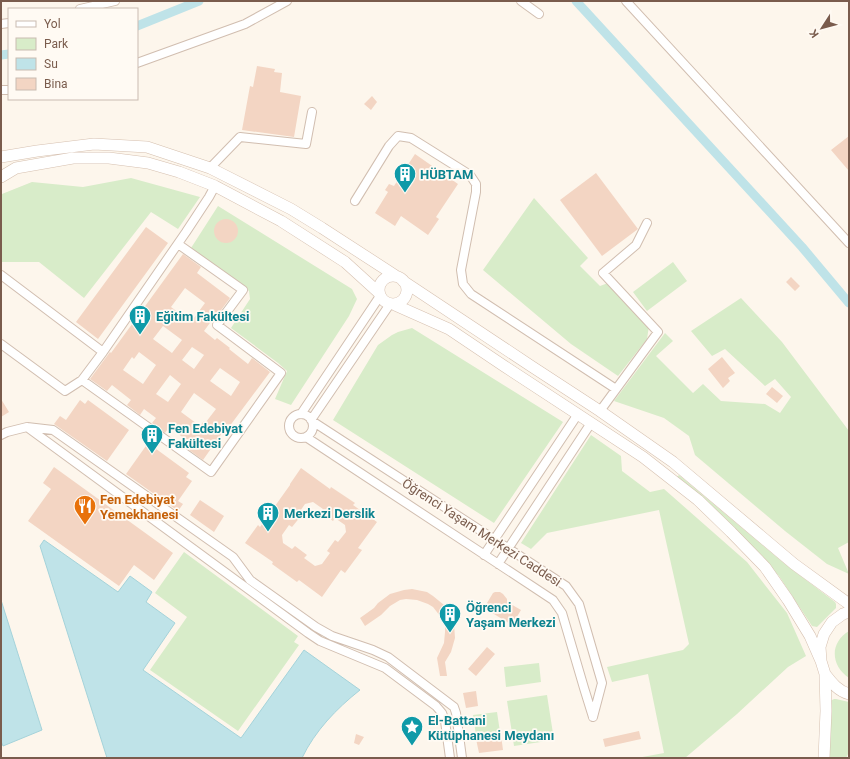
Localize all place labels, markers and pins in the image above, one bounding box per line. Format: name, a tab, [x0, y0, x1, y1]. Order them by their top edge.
building icon: HÜBTAM	[392, 161, 418, 194]
place label: HÜBTAM	[420, 167, 473, 182]
building icon: Eğitim Fakültesi	[127, 303, 153, 336]
place label: Eğitim Fakültesi	[156, 309, 249, 324]
place label: Fen Edebiyat Fakültesi	[168, 421, 243, 451]
building icon: Fen Edebiyat Fakültesi	[139, 422, 165, 455]
place label: Fen Edebiyat Yemekhanesi	[100, 492, 179, 522]
restaurant icon: Fen Edebiyat Yemekhanesi	[72, 493, 98, 526]
building icon: Merkezi Derslik	[255, 500, 281, 533]
place label: Merkezi Derslik	[284, 506, 376, 521]
place label: Öğrenci Yaşam Merkezi	[466, 600, 556, 630]
building icon: Öğrenci Yaşam Merkezi	[437, 601, 463, 634]
place label: El-Battani Kütüphanesi Meydanı	[428, 713, 554, 743]
place icon: El-Battani Kütüphanesi Meydanı	[399, 714, 425, 747]

